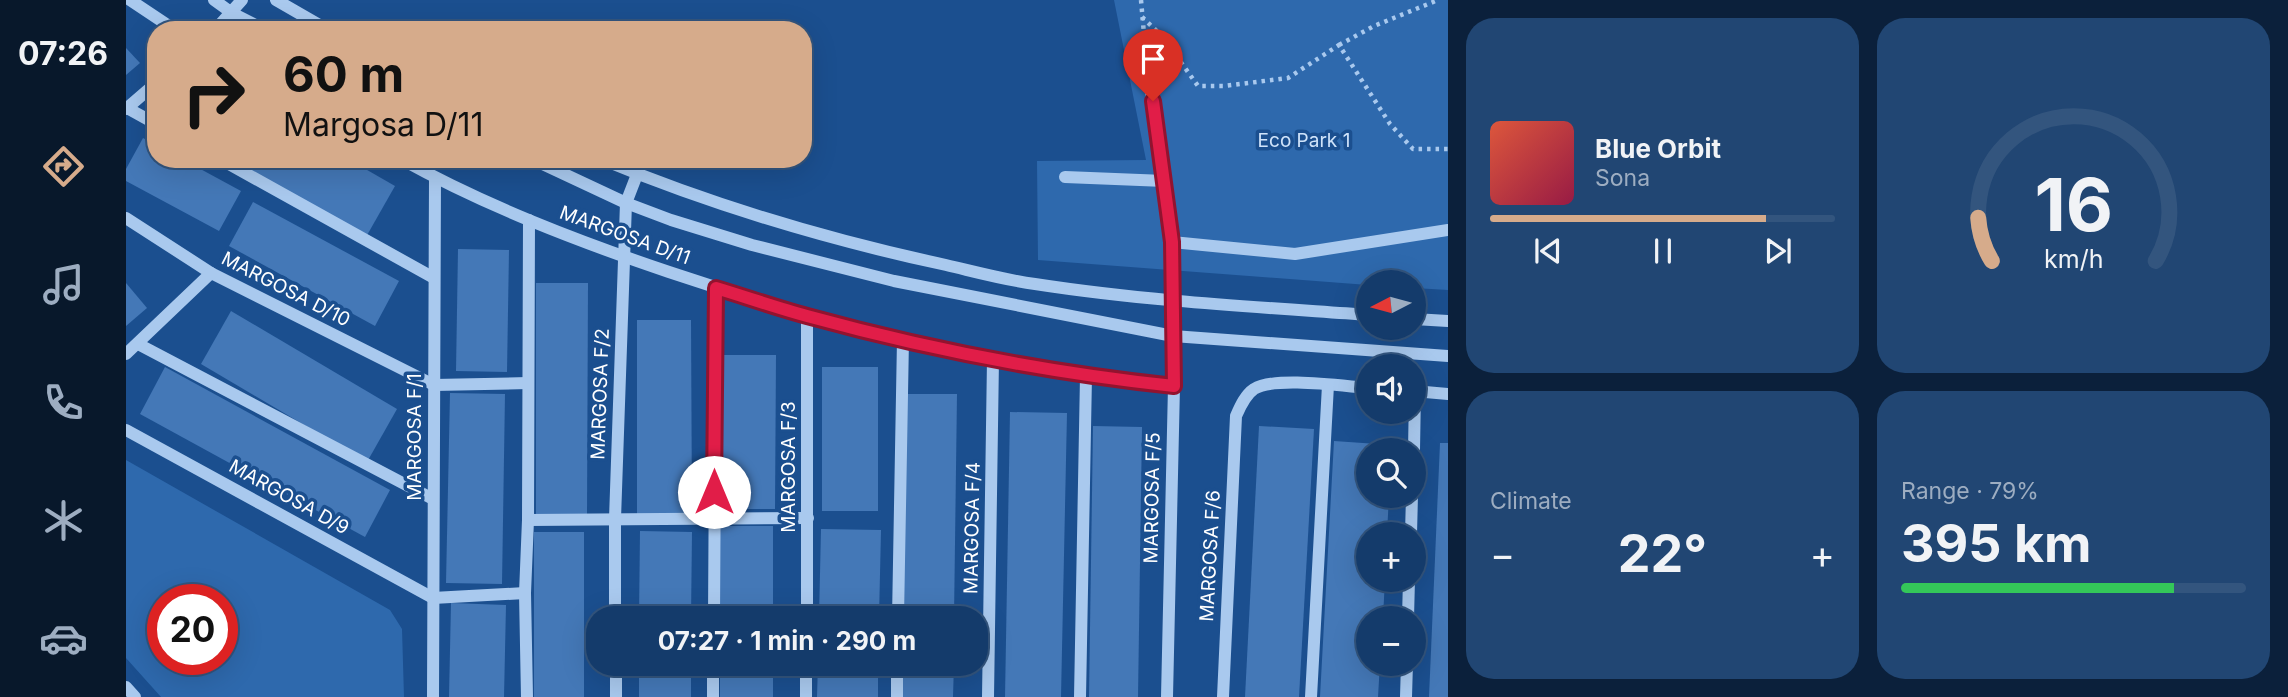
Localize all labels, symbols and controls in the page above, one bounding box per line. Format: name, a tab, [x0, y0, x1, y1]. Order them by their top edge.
pin	[1123, 29, 1183, 101]
text: 07:26	[18, 34, 108, 73]
icon: arrive	[1134, 40, 1172, 78]
text: 60 m	[283, 45, 404, 104]
icon: right	[168, 49, 259, 140]
text: Margosa D/11	[283, 105, 483, 144]
park label: Eco Park 1	[1258, 129, 1350, 152]
text: Blue Orbit	[1595, 133, 1721, 164]
icon: directions	[39, 142, 88, 191]
text: 16	[2034, 161, 2113, 250]
text: Sona	[1595, 164, 1650, 192]
street label: MARGOSA D/11	[557, 201, 693, 269]
icon: previous	[1529, 232, 1567, 270]
icon: pause	[1644, 232, 1682, 270]
icon: next	[1759, 232, 1797, 270]
text: km/h	[2044, 244, 2103, 274]
street label: MARGOSA D/10	[218, 247, 354, 331]
icon: music	[39, 260, 88, 309]
north arrow	[1356, 270, 1426, 340]
map controls	[1356, 270, 1426, 676]
street label: MARGOSA F/2	[586, 328, 614, 460]
button: sound	[1356, 354, 1426, 424]
street label: MARGOSA F/1	[403, 373, 426, 501]
icon: phone	[39, 378, 88, 427]
street label: MARGOSA F/3	[777, 401, 800, 533]
street label: MARGOSA F/5	[1139, 432, 1165, 564]
button: search	[1356, 438, 1426, 508]
street label: MARGOSA D/9	[225, 455, 353, 539]
position arrow	[677, 455, 751, 529]
street label: MARGOSA F/4	[959, 462, 985, 594]
text: Range · 79%	[1901, 477, 2039, 505]
text: Climate	[1490, 487, 1572, 515]
street label: MARGOSA F/6	[1195, 490, 1225, 622]
icon: climate	[39, 496, 88, 545]
text: 395 km	[1901, 512, 2092, 575]
button: +	[1356, 522, 1426, 592]
text: 22°	[1618, 522, 1707, 585]
text: −	[1490, 531, 1515, 577]
text: +	[1810, 531, 1835, 577]
speed limit sign: 20	[147, 584, 238, 675]
button: −	[1356, 606, 1426, 676]
icon: car	[39, 614, 88, 663]
text: 07:27 · 1 min · 290 m	[658, 625, 916, 656]

